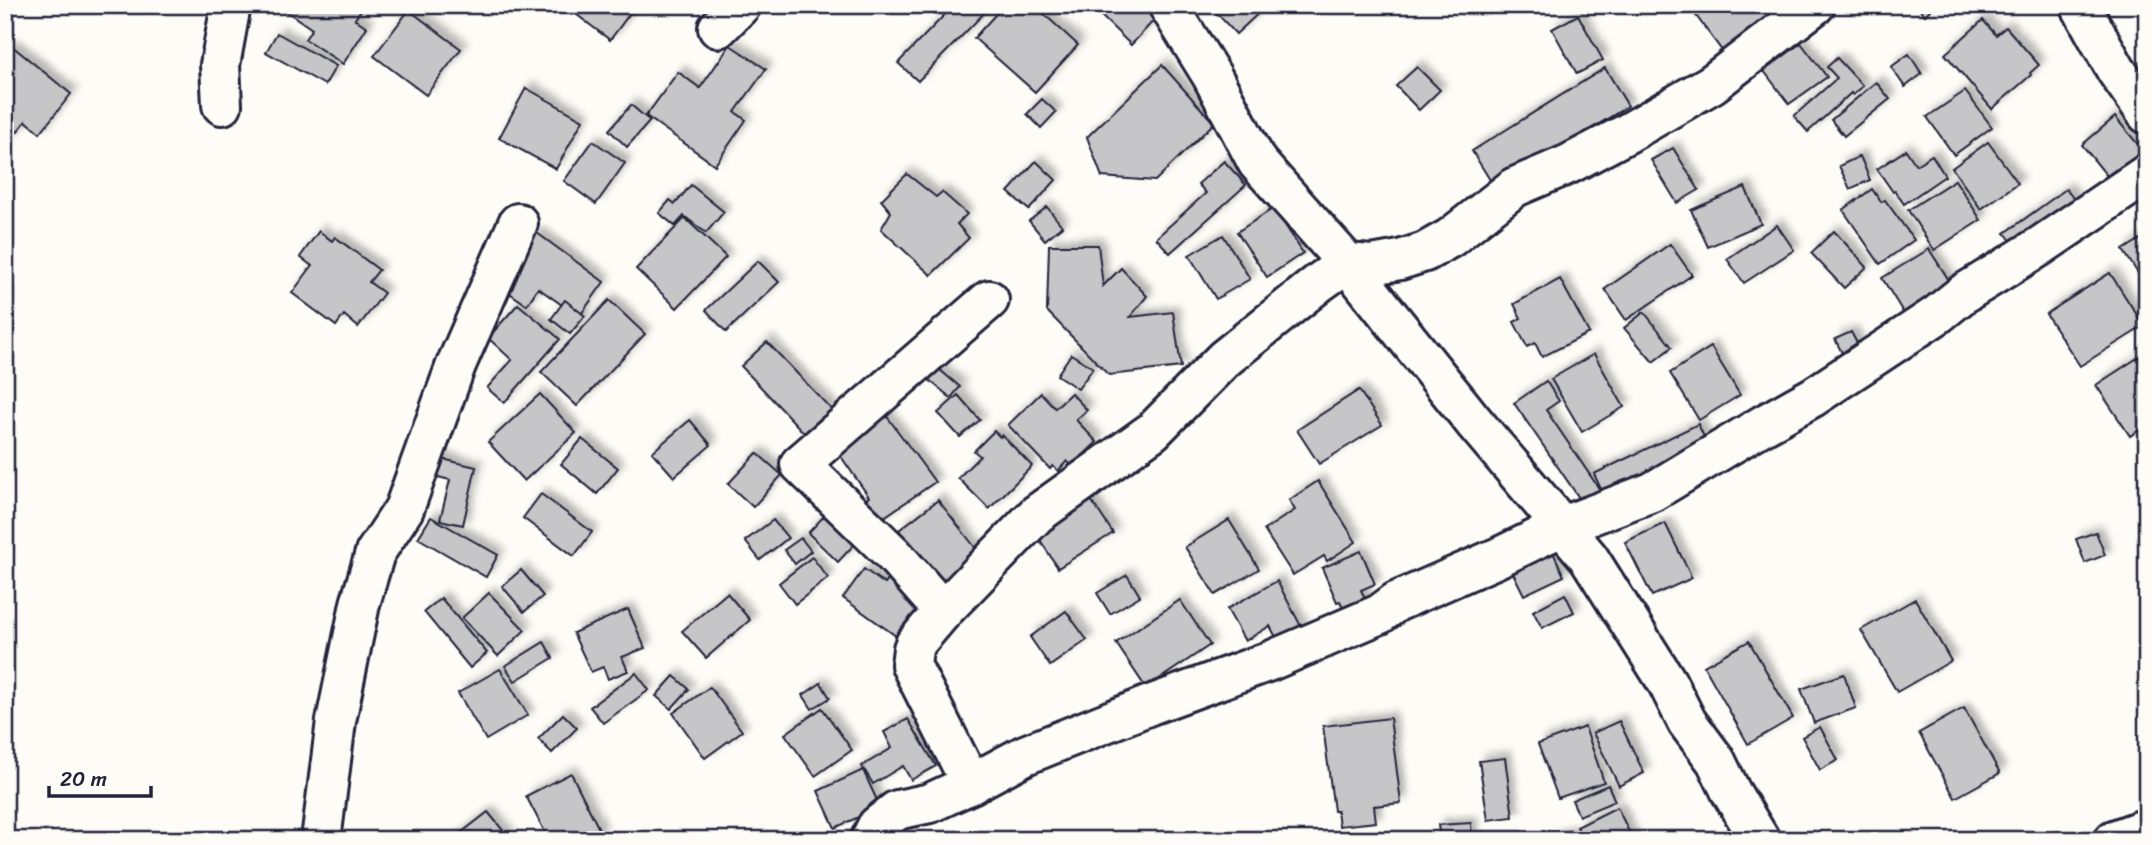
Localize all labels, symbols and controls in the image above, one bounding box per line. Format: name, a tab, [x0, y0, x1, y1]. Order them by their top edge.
scale bar	[49, 754, 150, 798]
text: 20 m	[60, 760, 107, 798]

